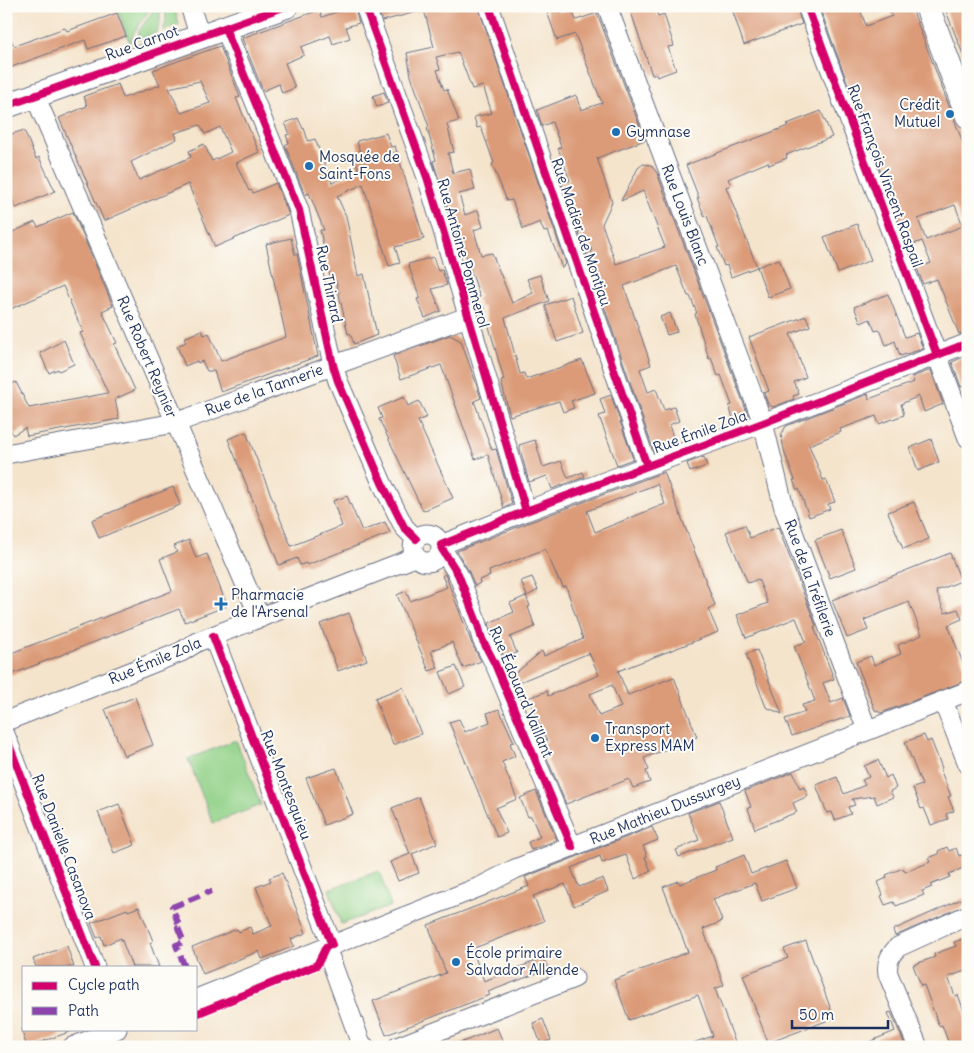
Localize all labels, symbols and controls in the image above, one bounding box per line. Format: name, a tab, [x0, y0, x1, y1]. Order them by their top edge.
street label: Rue Carnot	[103, 21, 181, 65]
street label: Rue François Vincent Raspail	[843, 82, 927, 270]
place label: Crédit Mutuel	[894, 95, 940, 131]
marker: Crédit Mutuel	[944, 108, 956, 120]
place label: Gymnase	[626, 122, 691, 141]
marker: Gymnase	[610, 126, 622, 138]
place label: Mosquée de Saint-Fons	[319, 147, 400, 183]
street label: Rue Madier de Montjau	[547, 155, 616, 309]
marker: Mosquée de Saint-Fons	[303, 160, 315, 172]
street label: Rue Louis Blanc	[657, 162, 714, 268]
street label: Rue Antoine Pommerol	[433, 176, 494, 330]
street label: Rue Thirard	[312, 243, 347, 325]
street label: Rue Robert Reynier	[113, 293, 182, 421]
street label: Rue de la Tannerie	[202, 359, 325, 420]
street label: Rue Émile Zola	[650, 406, 750, 457]
street label: Rue de la Tréfilerie	[780, 517, 841, 639]
place label: Pharmacie de l'Arsenal	[231, 585, 308, 621]
marker: Pharmacie de l'Arsenal	[215, 598, 227, 610]
street label: Rue Édouard Vaillant	[485, 623, 558, 760]
street label: Rue Émile Zola	[106, 632, 204, 689]
place label: Transport Express MAM	[605, 719, 695, 755]
street label: Rue Montesquieu	[257, 727, 316, 843]
marker: Transport Express MAM	[589, 732, 601, 744]
street label: Rue Danielle Casanova	[28, 771, 101, 923]
street label: Rue Mathieu Dussurgey	[587, 771, 743, 848]
place label: École primaire Salvador Allende	[466, 943, 579, 979]
marker: École primaire Salvador Allende	[450, 956, 462, 968]
legend	[22, 966, 198, 1030]
text: Cycle path	[68, 975, 140, 994]
scale bar	[792, 998, 888, 1030]
text: Path	[68, 1001, 99, 1020]
text: 50 m	[799, 1005, 834, 1024]

